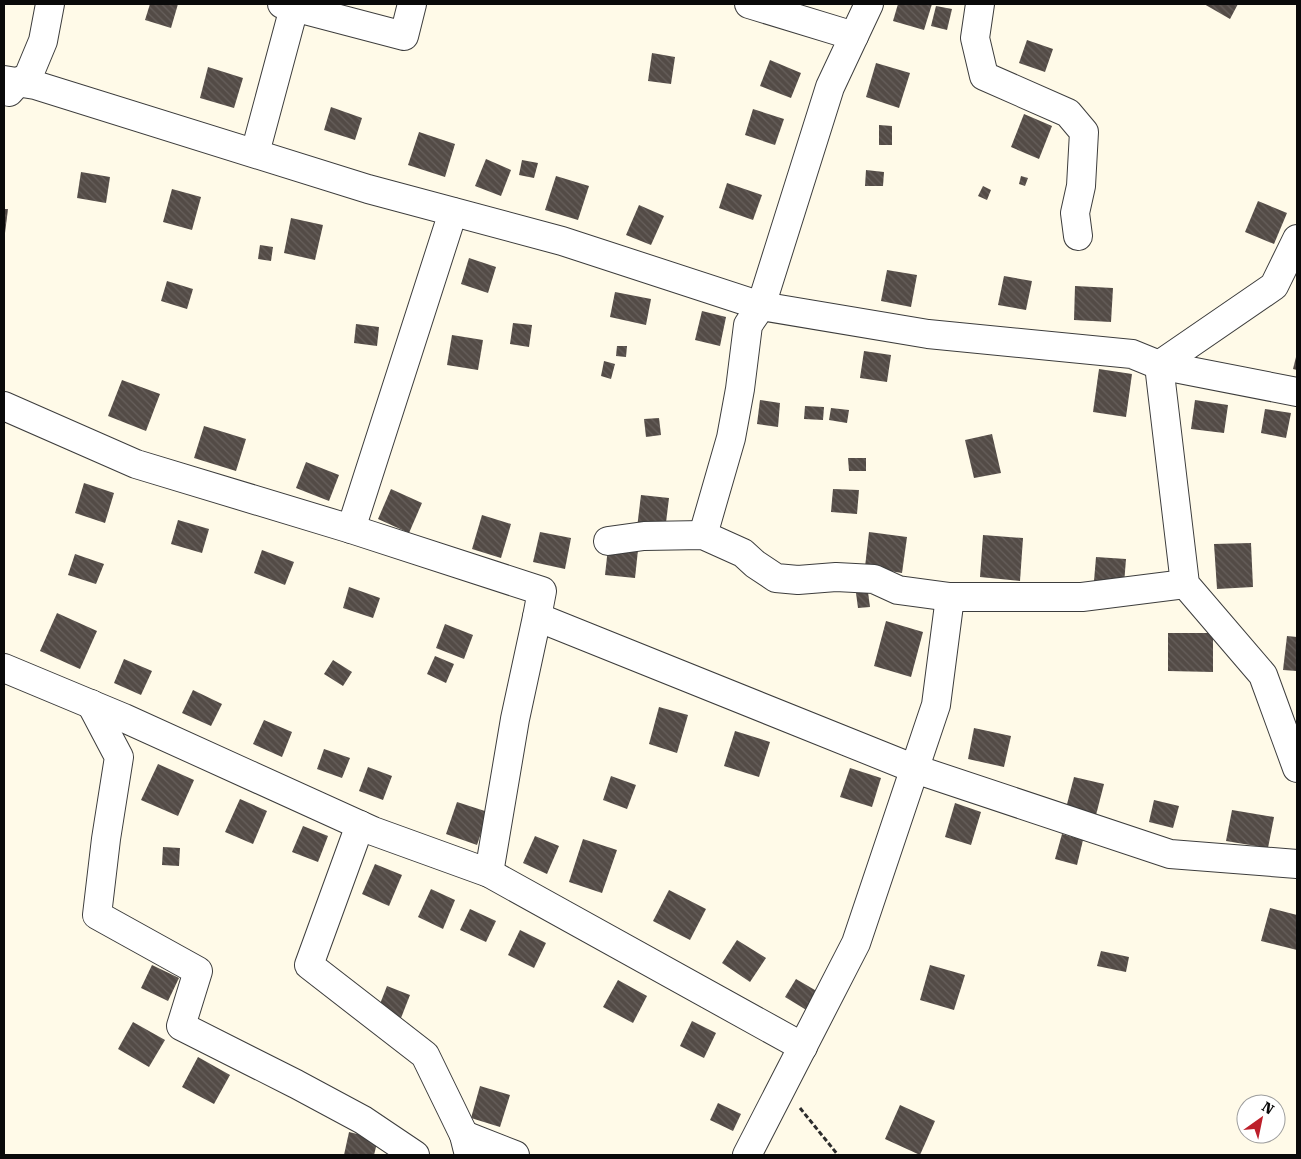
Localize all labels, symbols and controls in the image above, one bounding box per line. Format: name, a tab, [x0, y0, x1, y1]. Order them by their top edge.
north arrow	[1236, 1094, 1286, 1144]
text: N	[1259, 1098, 1277, 1118]

